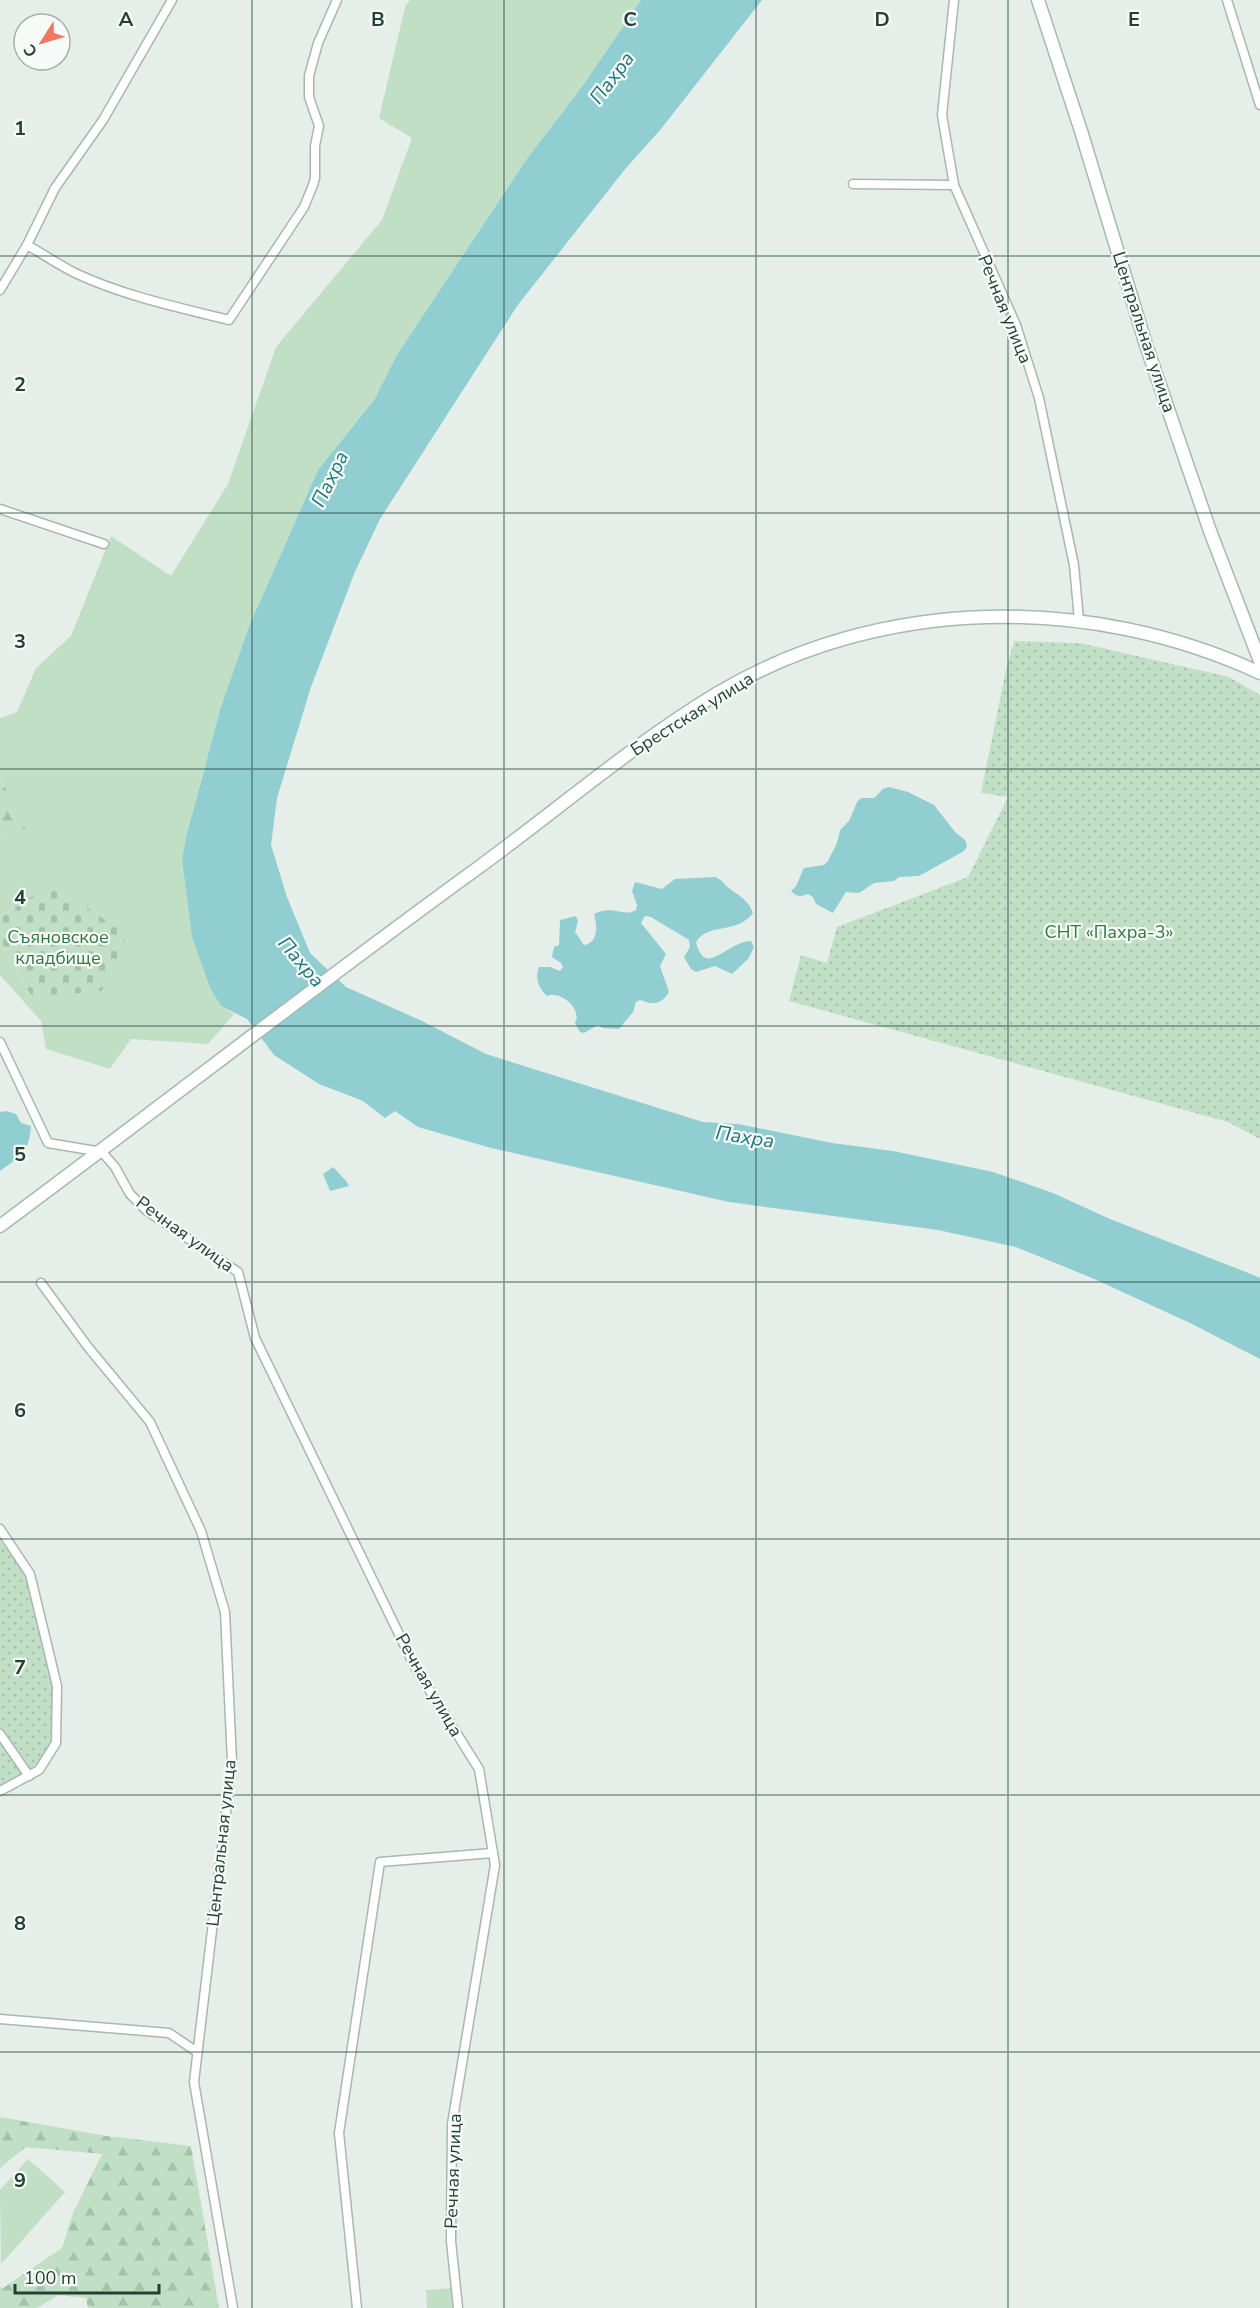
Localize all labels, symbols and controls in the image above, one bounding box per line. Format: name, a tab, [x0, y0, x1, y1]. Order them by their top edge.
text: A	[119, 6, 134, 33]
text: B	[371, 6, 385, 33]
text: C	[623, 6, 637, 33]
text: D	[874, 6, 890, 33]
text: E	[1128, 6, 1140, 33]
north arrow	[12, 12, 72, 72]
text: С	[19, 39, 43, 61]
water label: Пахра	[583, 46, 641, 110]
text: 1	[14, 115, 26, 142]
street label: Центральная улица	[1107, 249, 1181, 415]
street label: Речная улица	[972, 251, 1038, 367]
text: 2	[14, 371, 26, 398]
water label: Пахра	[305, 446, 355, 512]
text: 3	[14, 628, 26, 655]
street label: Брестская улица	[626, 666, 758, 762]
text: 4	[14, 884, 26, 911]
park label: СНТ «Пахра-3»	[1045, 920, 1173, 944]
park label: Съяновское кладбище	[7, 925, 109, 970]
water label: Пахра	[272, 931, 330, 993]
water label: Пахра	[714, 1119, 776, 1155]
text: 5	[14, 1141, 26, 1168]
street label: Речная улица	[131, 1190, 239, 1278]
text: 6	[14, 1397, 26, 1424]
street label: Речная улица	[390, 1629, 468, 1741]
text: 7	[14, 1654, 26, 1681]
street label: Центральная улица	[200, 1758, 242, 1928]
text: 8	[14, 1910, 26, 1937]
street label: Речная улица	[439, 2113, 467, 2229]
text: 9	[14, 2167, 26, 2194]
scale bar	[15, 2257, 159, 2295]
text: 100 m	[24, 2266, 76, 2290]

